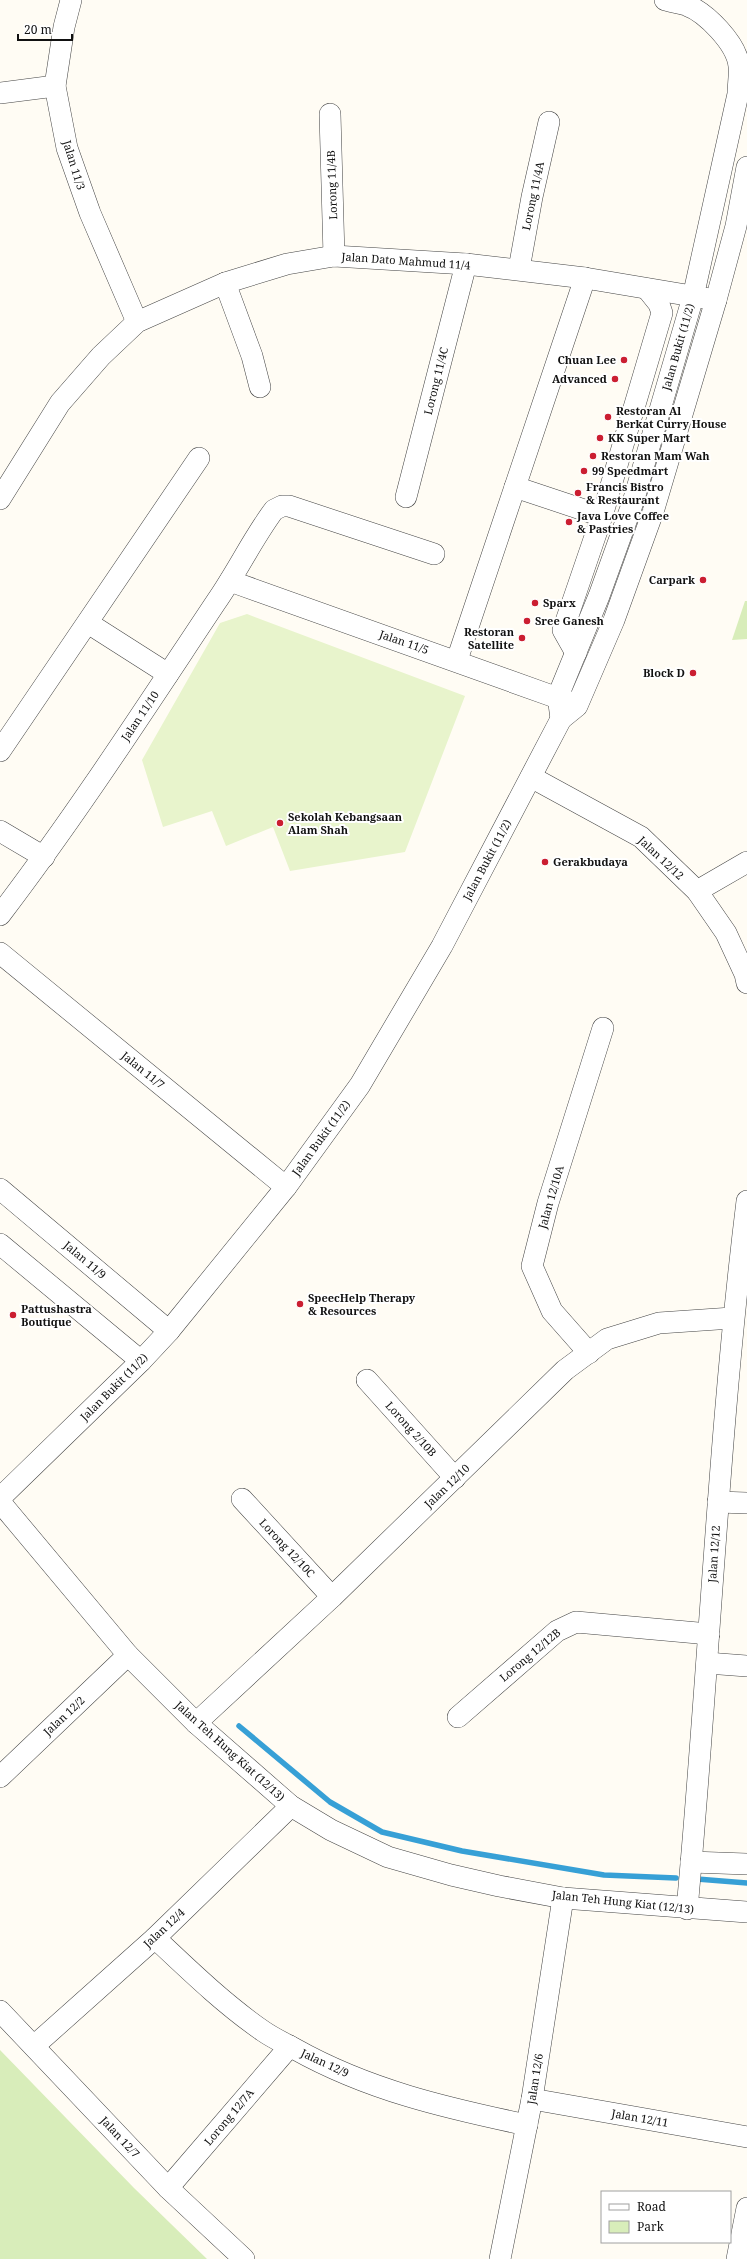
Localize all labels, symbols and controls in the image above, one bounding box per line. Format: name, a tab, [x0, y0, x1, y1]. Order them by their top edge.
scale bar	[18, 16, 72, 42]
text: 20 m	[24, 21, 52, 38]
street label: Jalan 11/3	[60, 137, 89, 192]
street label: Lorong 11/4B	[323, 150, 340, 220]
street label: Lorong 11/4A	[518, 160, 547, 232]
street label: Jalan Dato Mahmud 11/4	[340, 248, 471, 272]
street label: Jalan Bukit (11/2)	[658, 301, 697, 393]
street label: Lorong 11/4C	[420, 345, 451, 416]
place label: Chuan Lee	[557, 352, 616, 367]
marker: Chuan Lee	[619, 355, 629, 365]
place label: Advanced	[552, 371, 607, 386]
marker: Advanced	[610, 374, 620, 384]
place label: Restoran Al Berkat Curry House	[616, 403, 726, 431]
marker: Restoran Al Berkat Curry House	[603, 412, 613, 422]
place label: KK Super Mart	[608, 430, 691, 445]
marker: KK Super Mart	[595, 433, 605, 443]
place label: Restoran Mam Wah	[601, 448, 710, 463]
marker: Restoran Mam Wah	[588, 451, 598, 461]
place label: 99 Speedmart	[592, 463, 669, 478]
marker: 99 Speedmart	[579, 466, 589, 476]
place label: Francis Bistro & Restaurant	[586, 479, 664, 507]
marker: Francis Bistro & Restaurant	[573, 488, 583, 498]
place label: Java Love Coffee & Pastries	[576, 508, 669, 536]
marker: Java Love Coffee & Pastries	[564, 517, 574, 527]
place label: Carpark	[649, 572, 695, 587]
marker: Carpark	[698, 575, 708, 585]
place label: Sparx	[543, 595, 577, 610]
marker: Sparx	[530, 598, 540, 608]
place label: Sree Ganesh	[535, 613, 605, 628]
marker: Sree Ganesh	[522, 616, 532, 626]
place label: Restoran Satellite	[464, 624, 515, 652]
street label: Jalan 11/5	[377, 626, 431, 657]
marker: Restoran Satellite	[517, 633, 527, 643]
place label: Block D	[643, 665, 685, 680]
marker: Block D	[688, 668, 698, 678]
street label: Jalan 11/10	[117, 688, 162, 745]
place label: Sekolah Kebangsaan Alam Shah	[288, 809, 403, 837]
street label: Jalan Bukit (11/2)	[458, 816, 514, 904]
marker: Sekolah Kebangsaan Alam Shah	[275, 818, 285, 828]
street label: Jalan 12/12	[634, 832, 687, 883]
place label: Gerakbudaya	[553, 854, 628, 869]
marker: Gerakbudaya	[540, 857, 550, 867]
street label: Jalan 11/7	[118, 1047, 168, 1092]
street label: Jalan Bukit (11/2)	[288, 1097, 353, 1179]
street label: Jalan 12/10A	[534, 1163, 567, 1231]
street label: Jalan 11/9	[60, 1237, 110, 1282]
place label: SpeecHelp Therapy & Resources	[308, 1290, 416, 1318]
marker: SpeecHelp Therapy & Resources	[295, 1299, 305, 1309]
place label: Pattushastra Boutique	[21, 1301, 92, 1329]
marker: Pattushastra Boutique	[8, 1310, 18, 1320]
street label: Jalan Bukit (11/2)	[76, 1349, 151, 1424]
street label: Lorong 2/10B	[383, 1398, 440, 1459]
street label: Jalan 12/10	[420, 1460, 473, 1512]
street label: Lorong 12/10C	[256, 1515, 319, 1580]
street label: Jalan 12/12	[704, 1525, 723, 1584]
street label: Lorong 12/12B	[496, 1625, 563, 1685]
street label: Jalan 12/2	[39, 1693, 88, 1739]
street label: Jalan Teh Hung Kiat (12/13)	[172, 1697, 289, 1804]
street label: Jalan Teh Hung Kiat (12/13)	[550, 1886, 695, 1916]
street label: Jalan 12/4	[139, 1905, 188, 1951]
street label: Jalan 12/9	[298, 2044, 352, 2080]
street label: Jalan 12/6	[523, 2052, 546, 2106]
street label: Lorong 12/7A	[200, 2085, 257, 2148]
street label: Jalan 12/11	[610, 2105, 670, 2130]
street label: Jalan 12/7	[97, 2112, 143, 2161]
legend	[601, 2191, 731, 2243]
text: Road	[637, 2198, 667, 2215]
text: Park	[637, 2218, 665, 2235]

